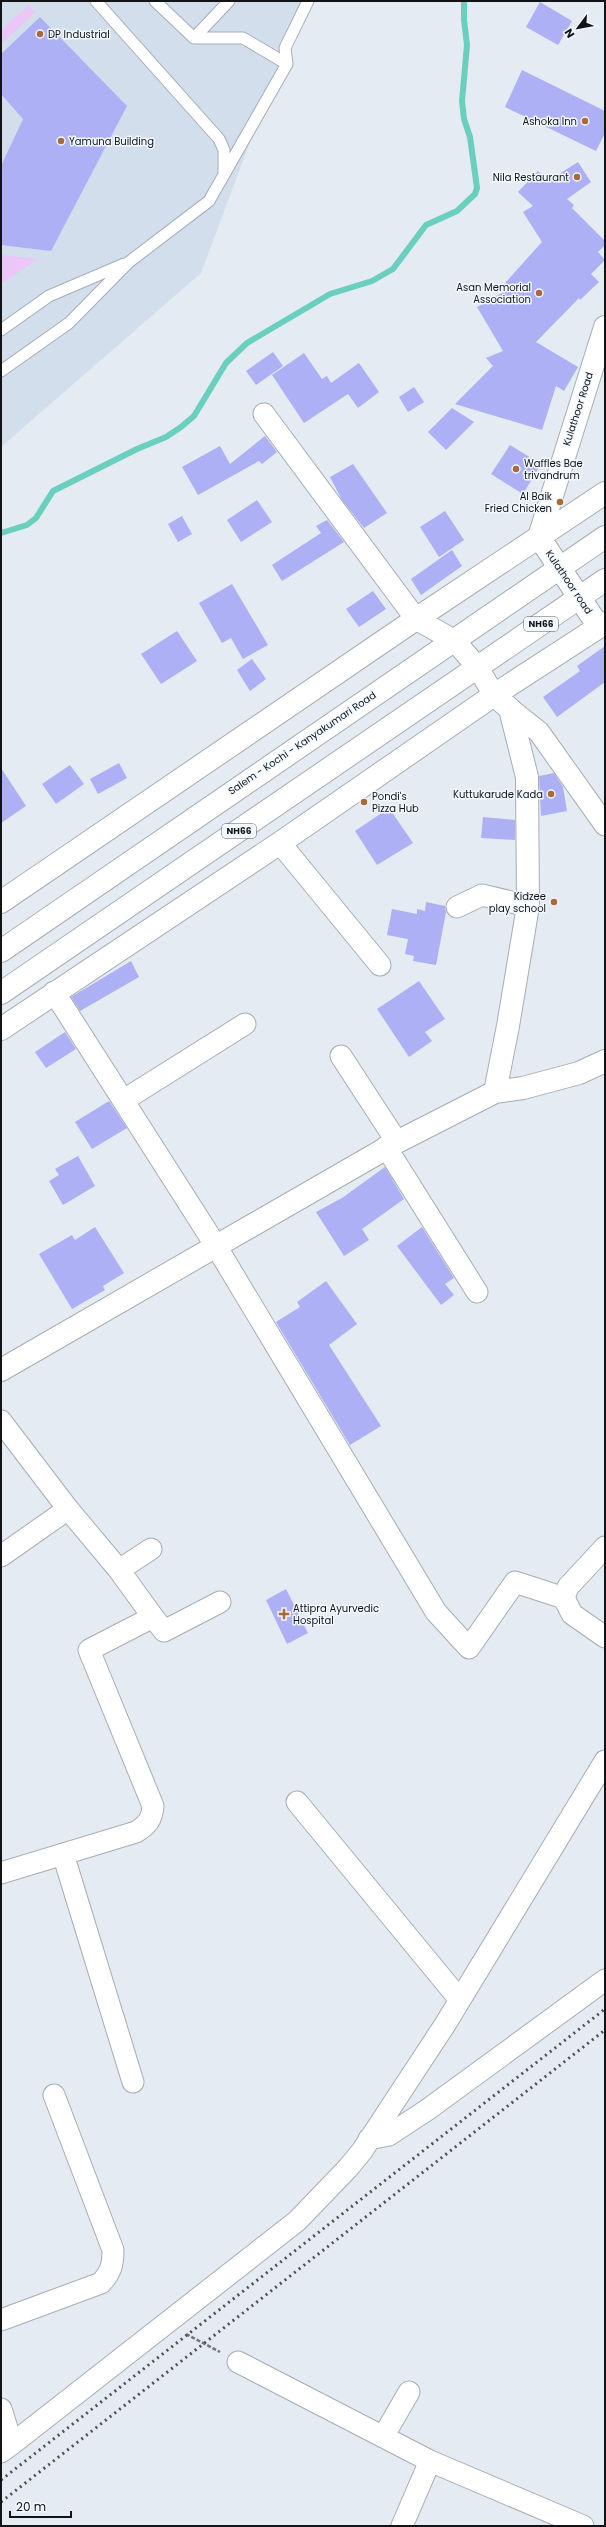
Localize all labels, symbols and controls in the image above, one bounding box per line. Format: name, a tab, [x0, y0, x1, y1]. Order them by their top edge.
north arrow	[558, 8, 598, 48]
text: N	[561, 26, 578, 41]
place label: DP Industrial	[48, 27, 110, 42]
marker: DP Industrial	[35, 29, 45, 39]
place label: Ashoka Inn	[522, 114, 577, 129]
marker: Ashoka Inn	[580, 116, 590, 126]
place label: Yamuna Building	[69, 134, 154, 149]
marker: Yamuna Building	[56, 136, 66, 146]
place label: Nila Restaurant	[493, 170, 569, 185]
marker: Nila Restaurant	[572, 172, 582, 182]
place label: Asan Memorial Association	[456, 280, 531, 307]
marker: Asan Memorial Association	[534, 288, 544, 298]
street label: Kulathoor Road	[559, 370, 597, 448]
place label: Waffles Bae trivandrum	[524, 456, 583, 483]
marker: Waffles Bae trivandrum	[511, 464, 521, 474]
place label: Al Baik Fried Chicken	[485, 489, 553, 516]
marker: Al Baik Fried Chicken	[555, 497, 565, 507]
street label: Kulathoor road	[542, 547, 596, 617]
road number: NH66	[524, 617, 558, 631]
street label: Salem - Kochi - Kanyakumari Road	[225, 688, 379, 798]
place label: Kuttukarude Kada	[453, 787, 543, 802]
place label: Pondi's Pizza Hub	[372, 789, 419, 816]
marker: Kuttukarude Kada	[546, 789, 556, 799]
marker: Pondi's Pizza Hub	[359, 797, 369, 807]
road number: NH66	[222, 824, 256, 838]
place label: Kidzee play school	[489, 889, 546, 916]
marker: Kidzee play school	[549, 897, 559, 907]
place label: Attipra Ayurvedic Hospital	[293, 1601, 379, 1628]
marker: Attipra Ayurvedic Hospital	[278, 1608, 290, 1620]
scale bar	[10, 2493, 71, 2519]
text: 20 m	[16, 2498, 46, 2515]

